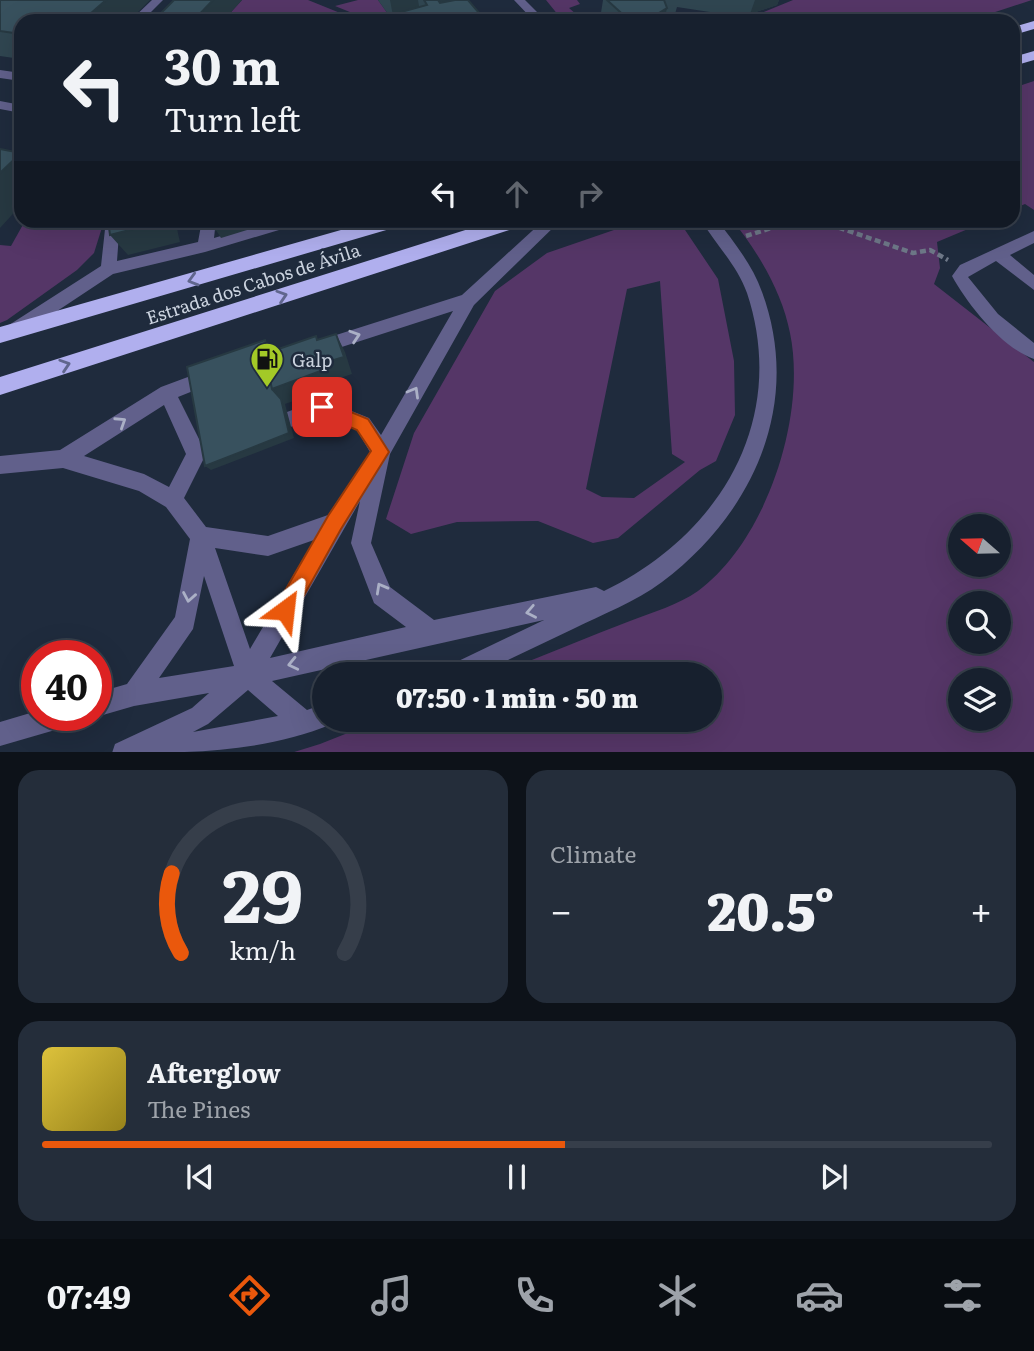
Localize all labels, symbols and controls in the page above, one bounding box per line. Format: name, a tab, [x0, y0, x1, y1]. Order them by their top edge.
text: 30 m	[164, 27, 280, 100]
icon: left	[49, 42, 140, 133]
text: Turn left	[164, 94, 301, 142]
icon: left	[425, 175, 463, 213]
icon: ahead	[498, 175, 536, 213]
icon: right	[571, 175, 609, 213]
street label: Estrada dos Cabos de Ávila	[142, 235, 364, 330]
one-way arrow	[188, 271, 200, 286]
one-way arrow	[275, 290, 287, 304]
one-way arrow	[349, 330, 361, 344]
fuel station icon: Galp	[248, 340, 286, 389]
place label: Galp	[292, 346, 332, 373]
one-way arrow	[59, 359, 71, 374]
pin	[292, 377, 352, 437]
one-way arrow	[406, 387, 419, 400]
icon: arrive	[303, 388, 341, 426]
one-way arrow	[113, 418, 126, 431]
north arrow	[948, 514, 1012, 578]
map controls	[948, 514, 1011, 731]
position arrow	[248, 573, 322, 647]
one-way arrow	[375, 582, 389, 595]
one-way arrow	[183, 591, 198, 603]
button: search	[948, 591, 1011, 654]
one-way arrow	[525, 603, 537, 618]
speed limit sign: 40	[21, 640, 112, 731]
one-way arrow	[287, 656, 299, 671]
button: layers	[948, 668, 1011, 731]
text: 07:50 · 1 min · 50 m	[396, 677, 638, 716]
text: Climate	[550, 836, 636, 870]
text: 29	[222, 837, 304, 945]
text: 20.5°	[707, 870, 835, 947]
text: −	[550, 880, 572, 937]
text: +	[970, 880, 992, 937]
text: km/h	[230, 930, 296, 967]
text: Afterglow	[147, 1052, 281, 1091]
text: The Pines	[147, 1091, 250, 1125]
icon: previous	[181, 1158, 219, 1196]
icon: pause	[498, 1158, 536, 1196]
icon: next	[815, 1158, 853, 1196]
text: 07:49	[47, 1271, 131, 1319]
icon: directions	[225, 1271, 274, 1320]
icon: music	[367, 1271, 416, 1320]
icon: phone	[510, 1271, 559, 1320]
icon: climate	[653, 1271, 702, 1320]
icon: car	[795, 1271, 844, 1320]
icon: filters	[938, 1271, 987, 1320]

